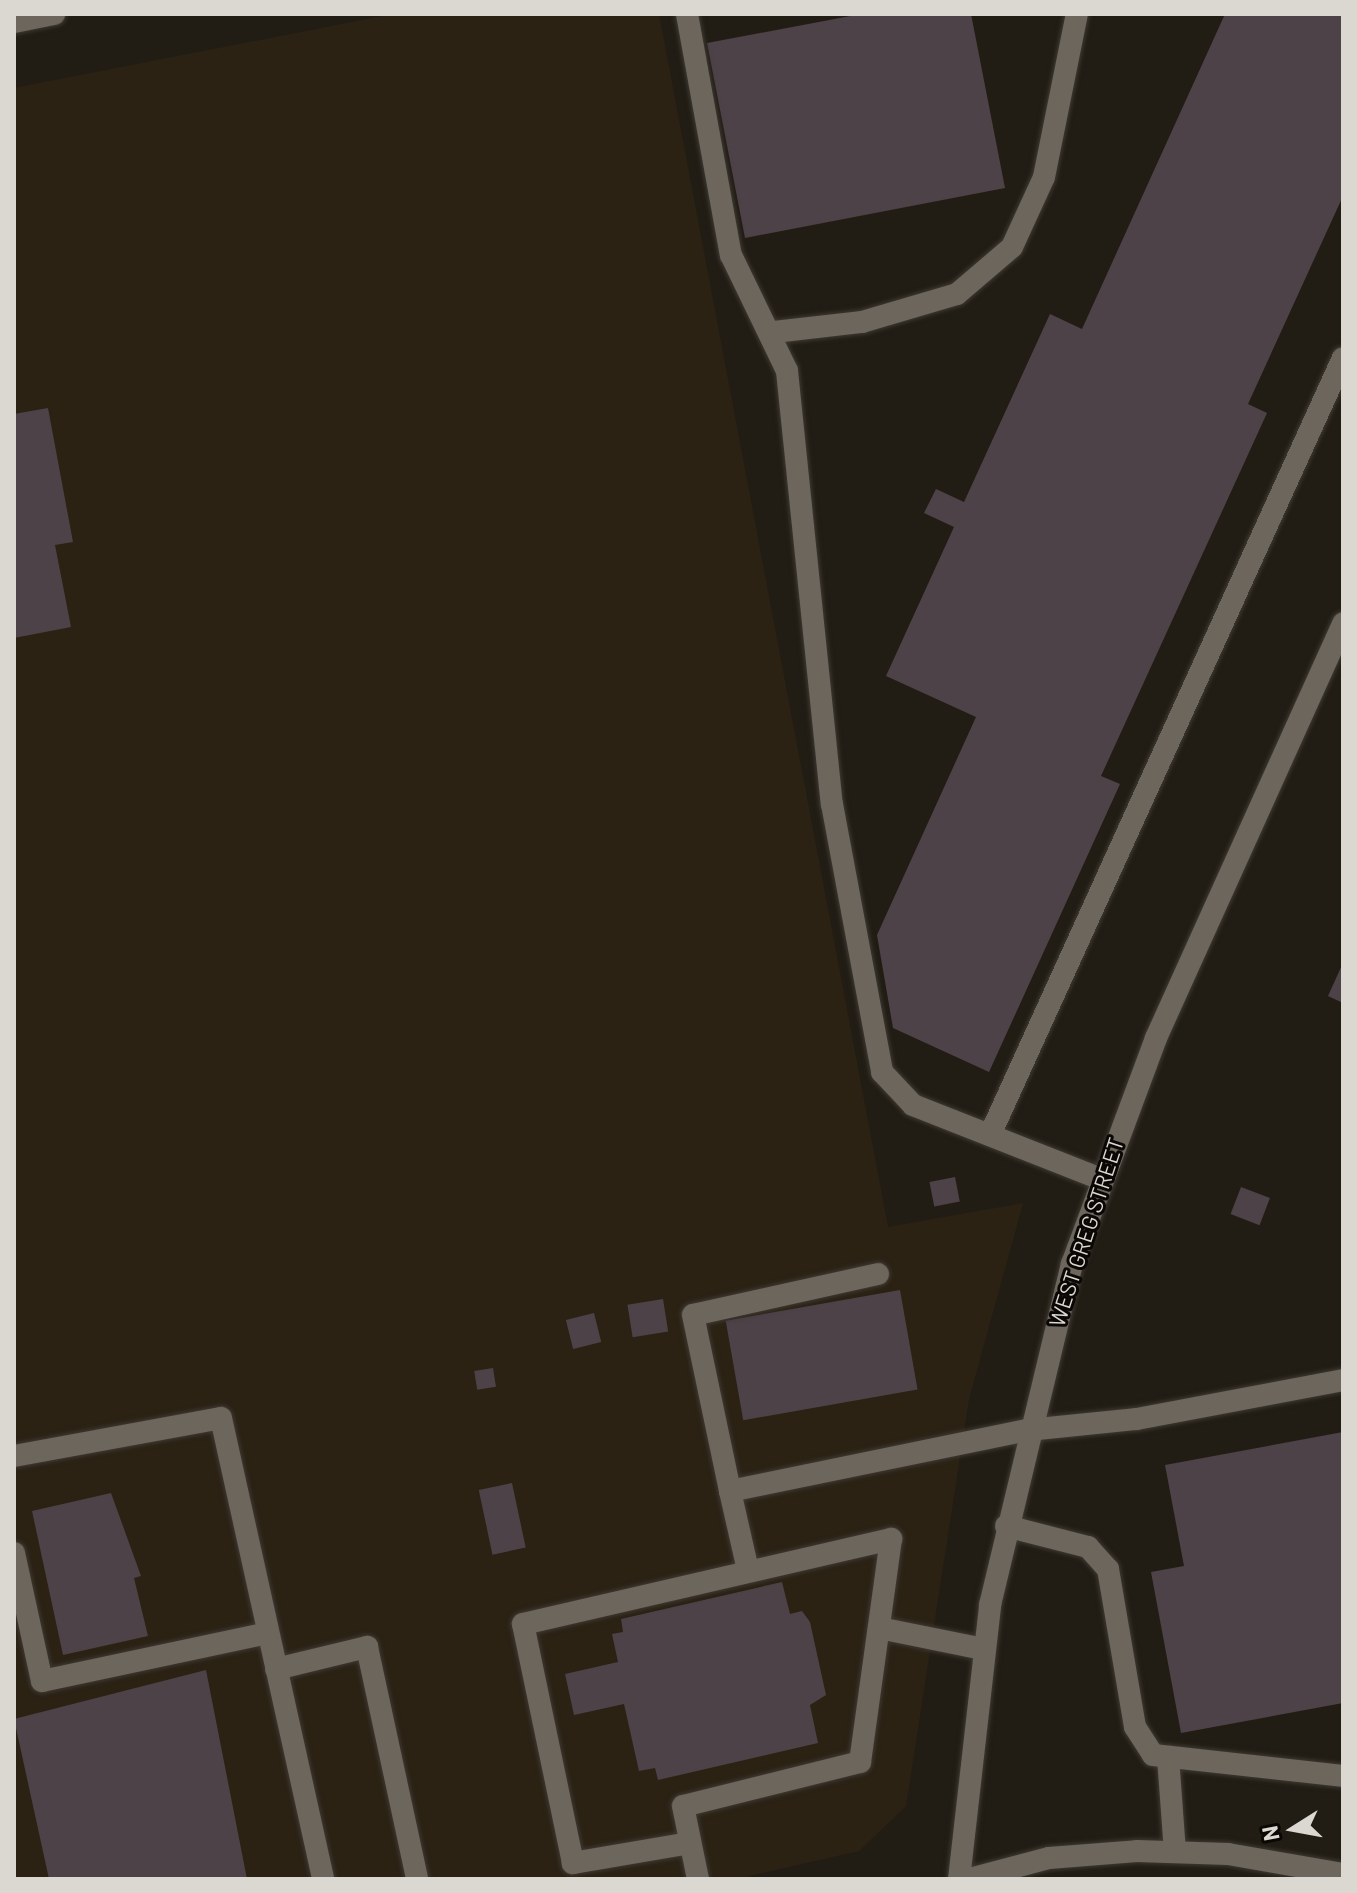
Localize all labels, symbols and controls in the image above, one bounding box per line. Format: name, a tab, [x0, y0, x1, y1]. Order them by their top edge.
street label: WEST GREG STREET	[1043, 1134, 1129, 1330]
north arrow	[1253, 1789, 1333, 1869]
text: N	[1255, 1824, 1284, 1843]

